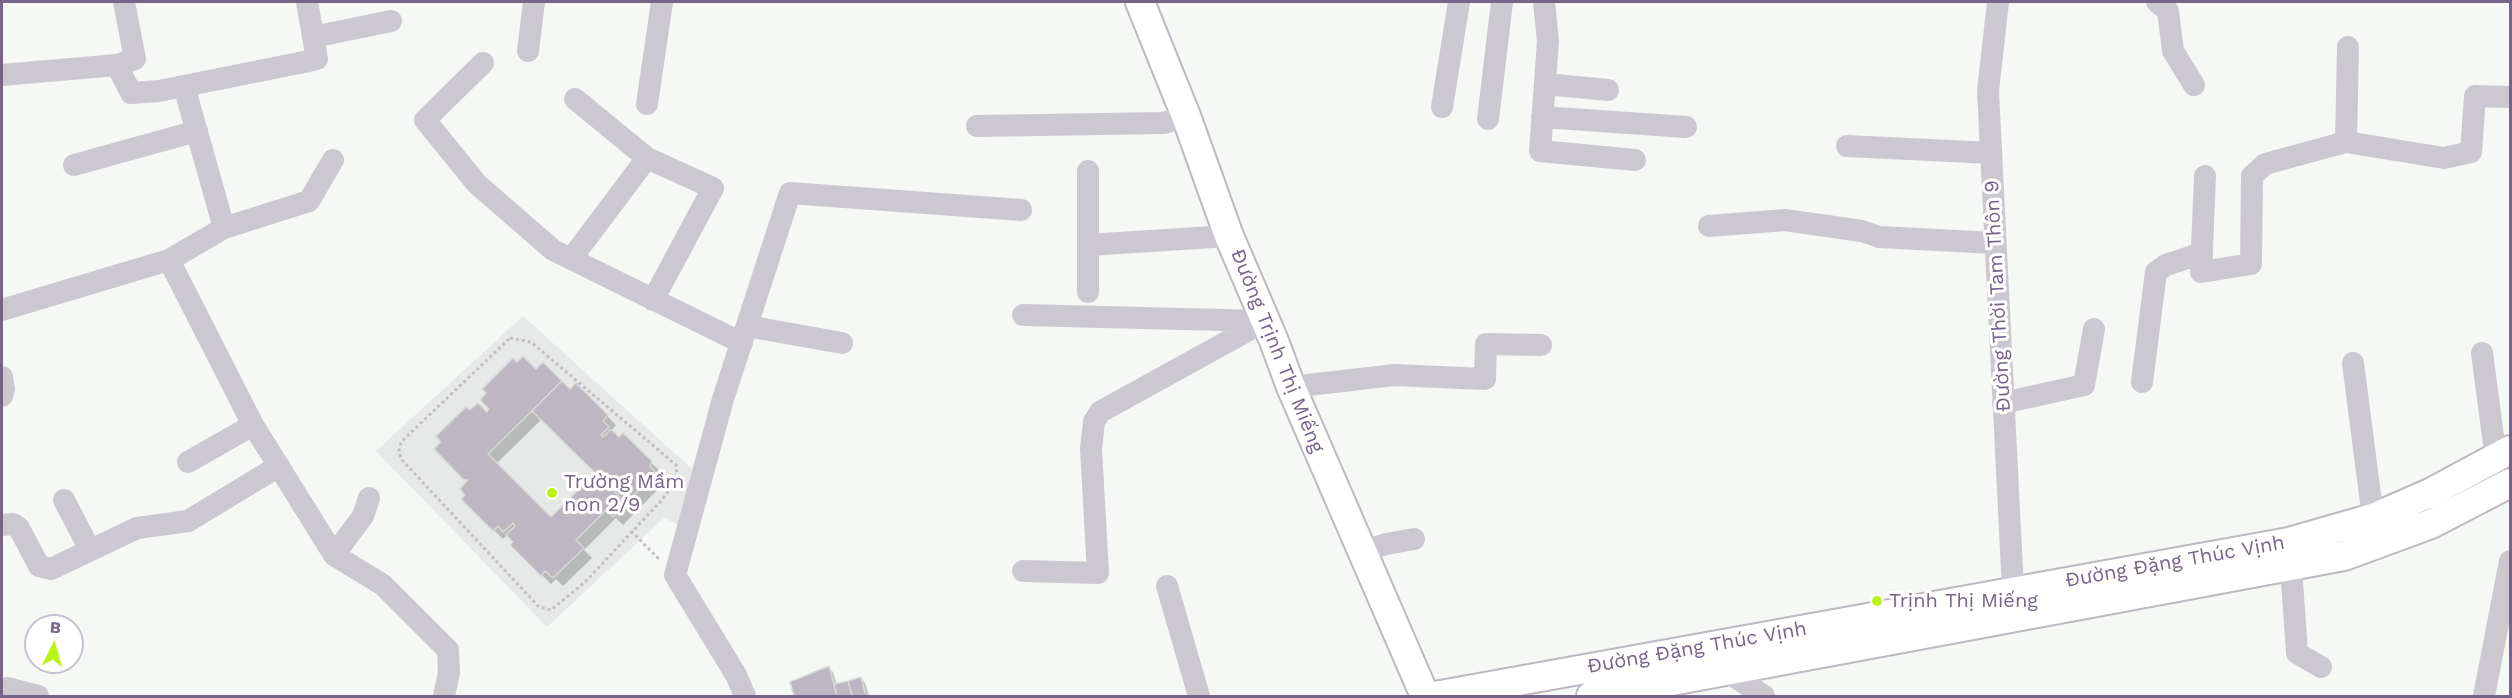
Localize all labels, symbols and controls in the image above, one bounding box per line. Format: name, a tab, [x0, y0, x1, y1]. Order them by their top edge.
street label: Đường Thời Tam Thôn 9	[1980, 180, 2016, 412]
street label: Đường Trịnh Thị Miếng	[1225, 246, 1329, 456]
place label: Trường Mầm non 2/9	[564, 470, 684, 517]
marker: Trường Mầm non 2/9	[545, 486, 559, 500]
street label: Đường Đặng Thúc Vịnh	[2063, 531, 2287, 593]
place label: Trịnh Thị Miếng	[1889, 589, 2038, 613]
marker: Trịnh Thị Miếng	[1870, 594, 1884, 608]
north arrow	[24, 614, 84, 674]
street label: Đường Đặng Thúc Vịnh	[1585, 617, 1809, 679]
text: B	[49, 618, 62, 638]

